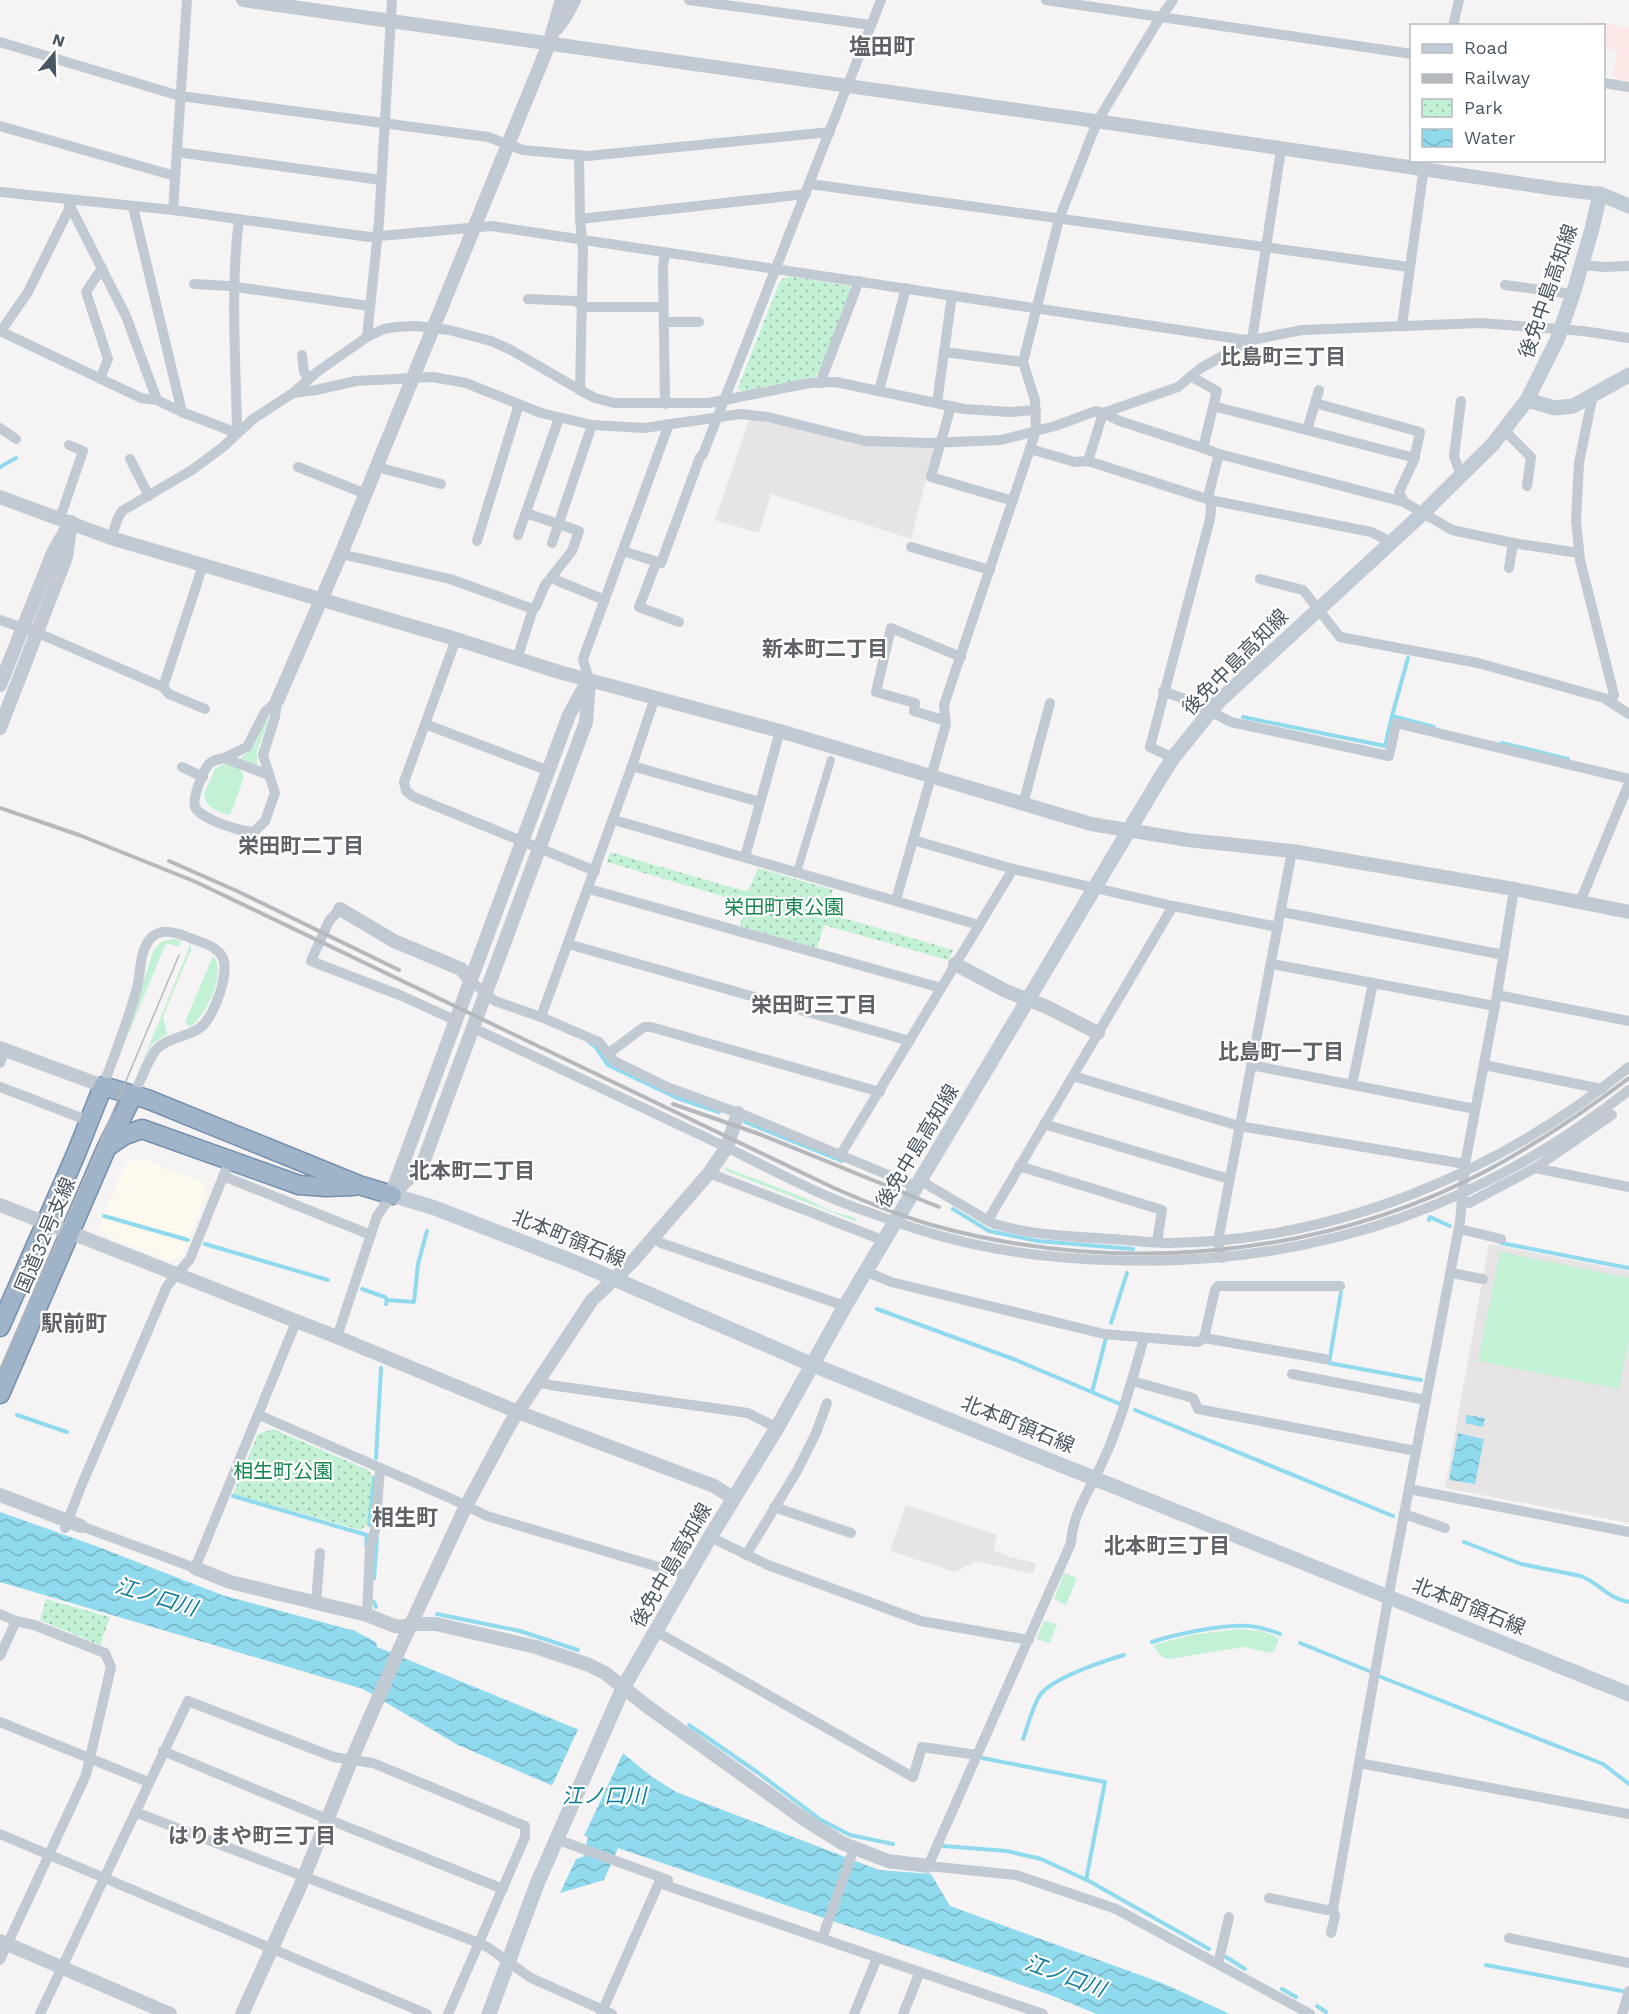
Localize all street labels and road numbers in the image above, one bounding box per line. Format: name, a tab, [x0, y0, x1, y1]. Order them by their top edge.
street label: 後免中島高知線	[1514, 221, 1582, 361]
street label: 後免中島高知線	[1177, 604, 1293, 720]
street label: 後免中島高知線	[871, 1080, 963, 1212]
street label: 国道32号支線	[10, 1174, 80, 1296]
street label: 北本町領石線	[509, 1204, 629, 1272]
street label: 北本町領石線	[958, 1390, 1078, 1458]
street label: 後免中島高知線	[626, 1498, 716, 1632]
street label: 北本町領石線	[1409, 1572, 1529, 1640]

